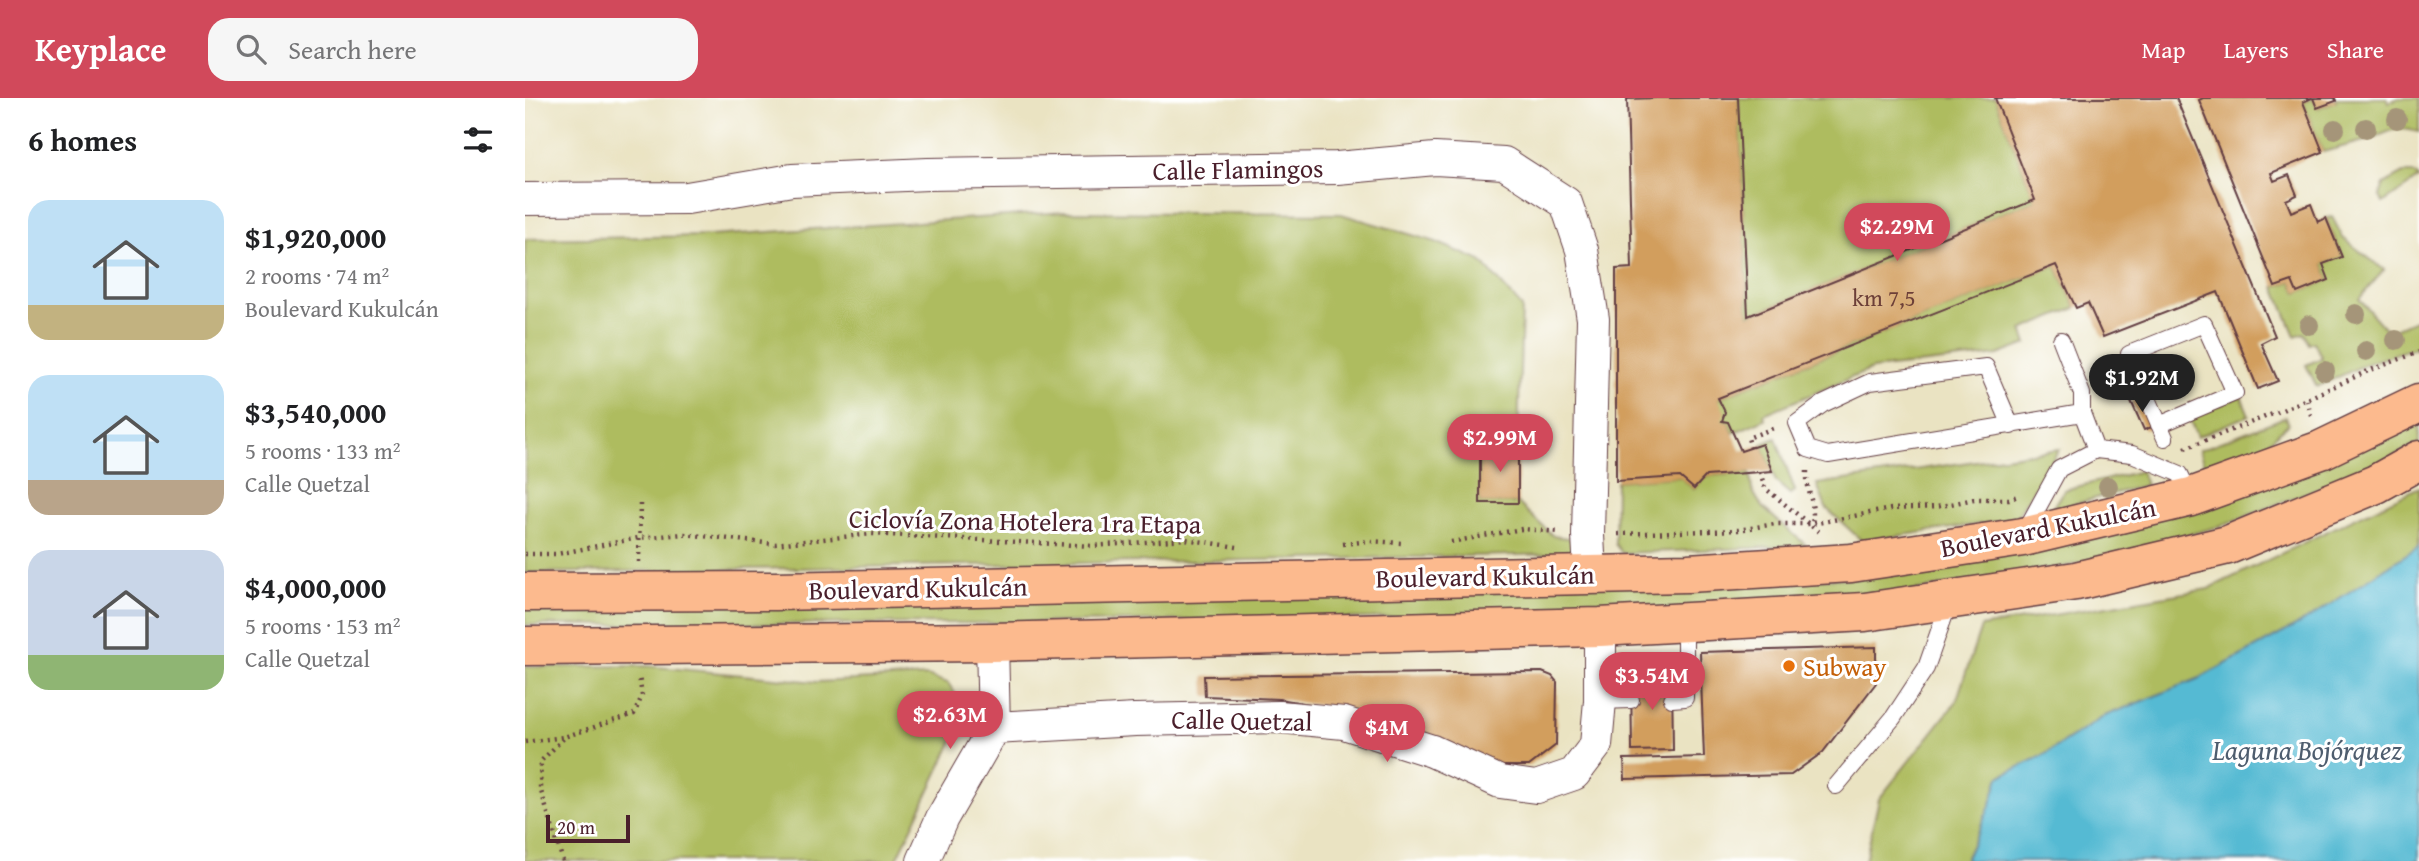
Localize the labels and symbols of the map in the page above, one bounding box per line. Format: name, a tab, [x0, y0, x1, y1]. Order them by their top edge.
street label: Calle Flamingos	[1152, 148, 1324, 190]
pin: $2.29M	[1840, 204, 1954, 263]
house number: km 7,5	[1852, 281, 1916, 314]
pin: $1.92M	[2085, 354, 2199, 414]
pin: $2.99M	[1443, 414, 1557, 474]
street label: Boulevard Kukulcán	[1937, 487, 2159, 567]
street label: Ciclovía Zona Hotelera 1ra Etapa	[849, 498, 1202, 544]
street label: Boulevard Kukulcán	[1375, 555, 1595, 597]
street label: Boulevard Kukulcán	[808, 567, 1028, 609]
place label: Subway	[1803, 647, 1887, 686]
pin: $3.54M	[1595, 652, 1709, 712]
marker: Subway	[1781, 658, 1797, 674]
pin: $2.63M	[893, 692, 1007, 751]
street label: Calle Quetzal	[1171, 699, 1313, 741]
pin: $4M	[1353, 704, 1421, 764]
water label: Laguna Bojórquez	[2211, 729, 2402, 770]
scale bar	[546, 812, 630, 844]

